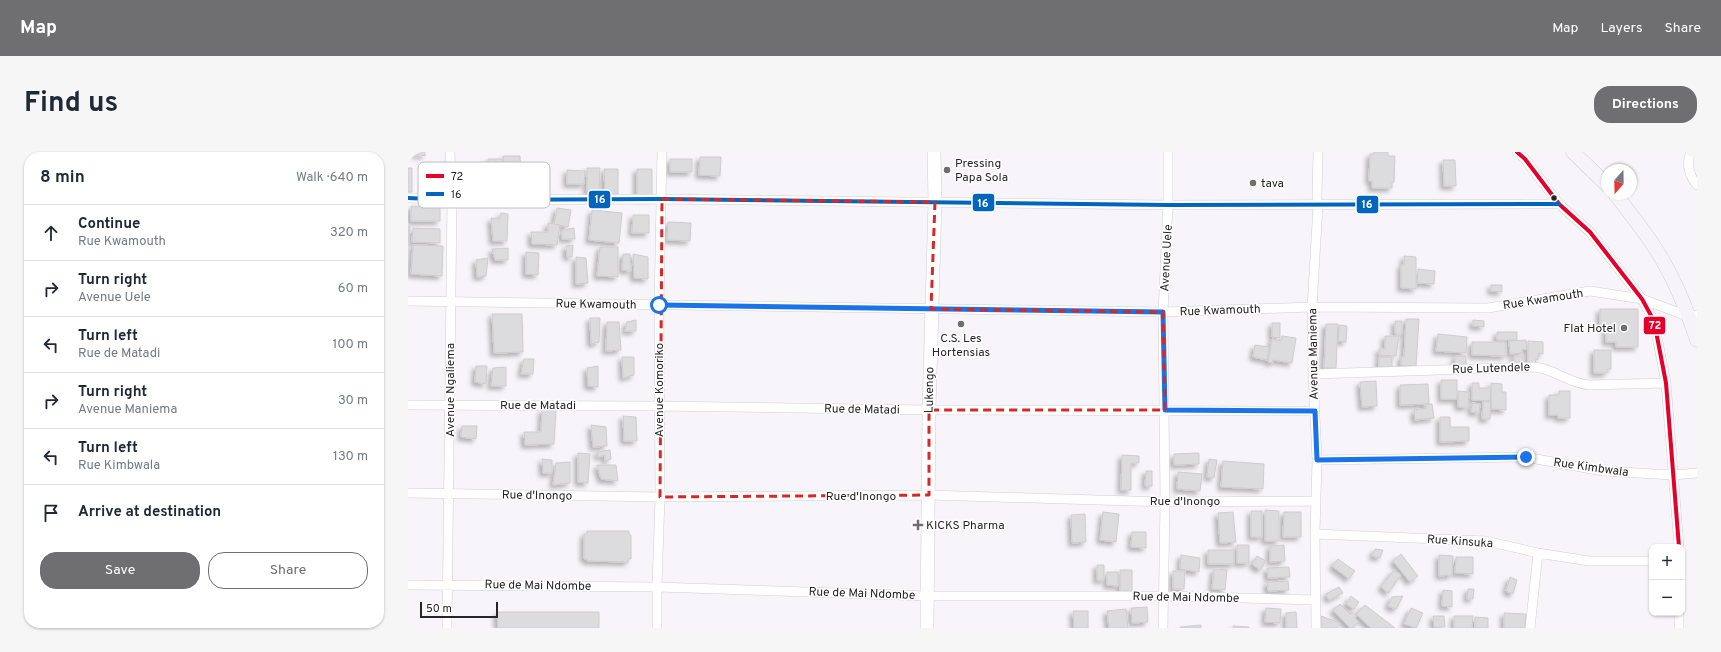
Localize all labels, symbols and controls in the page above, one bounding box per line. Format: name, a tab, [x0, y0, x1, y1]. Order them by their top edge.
text: Map	[20, 16, 57, 40]
text: Map	[1552, 20, 1578, 37]
text: Layers	[1600, 20, 1642, 37]
text: Share	[1664, 20, 1701, 37]
text: Find us	[24, 86, 118, 122]
button: Directions	[1594, 86, 1697, 123]
place label: Pressing Papa Sola	[955, 156, 1008, 186]
legend	[418, 162, 550, 208]
north arrow	[1601, 164, 1637, 200]
marker: Pressing Papa Sola	[942, 165, 952, 175]
text: 8 min	[40, 167, 85, 189]
text: Walk · 640 m	[296, 170, 368, 186]
text: 72	[451, 170, 463, 184]
place label: tava	[1261, 176, 1284, 192]
marker: tava	[1248, 178, 1258, 188]
text: 16	[451, 188, 462, 202]
line badge: 16	[588, 190, 611, 209]
text: 16	[594, 193, 606, 207]
line badge: 16	[972, 193, 995, 212]
unlabelled marker	[1549, 193, 1559, 203]
line badge: 16	[1356, 195, 1379, 214]
text: 16	[977, 197, 989, 211]
text: 16	[1361, 198, 1373, 212]
text: Continue	[78, 215, 140, 234]
icon: ahead	[40, 222, 62, 244]
street label: Avenue Uele	[1157, 224, 1177, 292]
text: 320 m	[330, 225, 368, 241]
text: Rue Kwamouth	[78, 234, 166, 250]
text: Turn right	[78, 271, 147, 290]
icon: right	[40, 278, 62, 300]
text: 60 m	[338, 281, 368, 297]
street label: Rue Kwamouth	[1502, 286, 1584, 314]
text: Avenue Uele	[78, 290, 151, 306]
street label: Rue Kwamouth	[555, 296, 637, 314]
route start	[650, 296, 668, 314]
street label: Rue Kwamouth	[1179, 302, 1261, 320]
street label: Avenue Maniema	[1305, 308, 1323, 400]
line badge: 72	[1643, 316, 1666, 335]
marker: C.S. Les Hortensias	[956, 319, 966, 329]
text: 72	[1649, 319, 1661, 333]
place label: Flat Hotel	[1564, 321, 1616, 337]
marker: Flat Hotel	[1619, 323, 1629, 333]
text: Turn left	[78, 327, 138, 346]
place label: C.S. Les Hortensias	[932, 331, 990, 361]
icon: left	[40, 334, 62, 356]
text: 100 m	[332, 337, 368, 353]
street label: Avenue Komoriko	[652, 342, 668, 437]
street label: Avenue Ngaliema	[443, 343, 459, 437]
text: Rue de Matadi	[78, 346, 160, 362]
street label: Rue Lutendele	[1452, 360, 1530, 378]
street label: Lukengo	[922, 366, 938, 413]
text: Turn right	[78, 383, 147, 402]
icon: right	[40, 390, 62, 412]
text: 30 m	[338, 393, 368, 409]
street label: Rue de Matadi	[500, 398, 576, 414]
street label: Rue de Matadi	[824, 401, 900, 419]
text: Avenue Maniema	[78, 402, 177, 418]
text: Turn left	[78, 439, 138, 458]
icon: left	[40, 446, 62, 468]
route end	[1517, 448, 1535, 466]
text: 130 m	[333, 449, 368, 465]
street label: Rue Kimbwala	[1552, 455, 1629, 481]
text: Rue Kimbwala	[78, 458, 160, 474]
street label: Rue d'Inongo	[502, 487, 573, 505]
street label: Rue d'Inongo	[826, 489, 896, 505]
street label: Rue d'Inongo	[1150, 494, 1220, 510]
icon: arrive	[40, 502, 62, 524]
text: Arrive at destination	[78, 503, 221, 522]
place label: KICKS Pharma	[926, 518, 1005, 534]
marker: KICKS Pharma	[913, 520, 923, 530]
street label: Rue Kinsuka	[1426, 532, 1493, 552]
map controls	[1649, 544, 1685, 616]
button: +	[1649, 544, 1685, 580]
button: Save	[40, 552, 200, 589]
button: Share	[208, 552, 368, 589]
street label: Rue de Mai Ndombe	[484, 577, 591, 595]
button: −	[1649, 580, 1685, 616]
street label: Rue de Mai Ndombe	[808, 584, 916, 604]
street label: Rue de Mai Ndombe	[1132, 589, 1239, 607]
scale bar	[420, 600, 498, 619]
text: 50 m	[426, 602, 452, 616]

